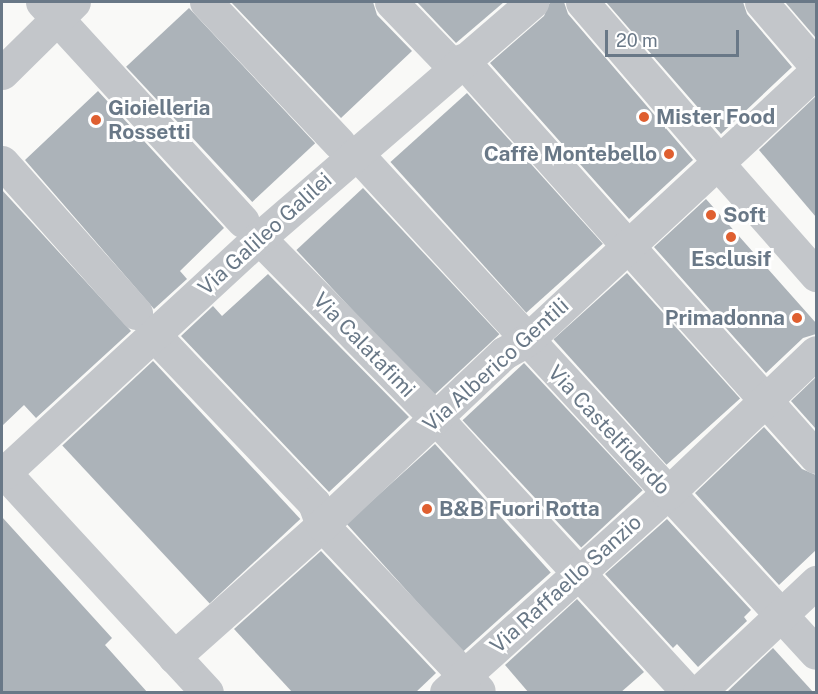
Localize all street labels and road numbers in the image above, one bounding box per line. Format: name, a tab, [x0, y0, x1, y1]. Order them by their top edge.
street label: Via Galileo Galilei	[193, 167, 337, 301]
street label: Via Calatafimi	[308, 287, 420, 403]
street label: Via Alberico Gentili	[418, 293, 574, 437]
street label: Via Castelfidardo	[543, 360, 675, 500]
street label: Via Raffaello Sanzio	[485, 509, 647, 659]

